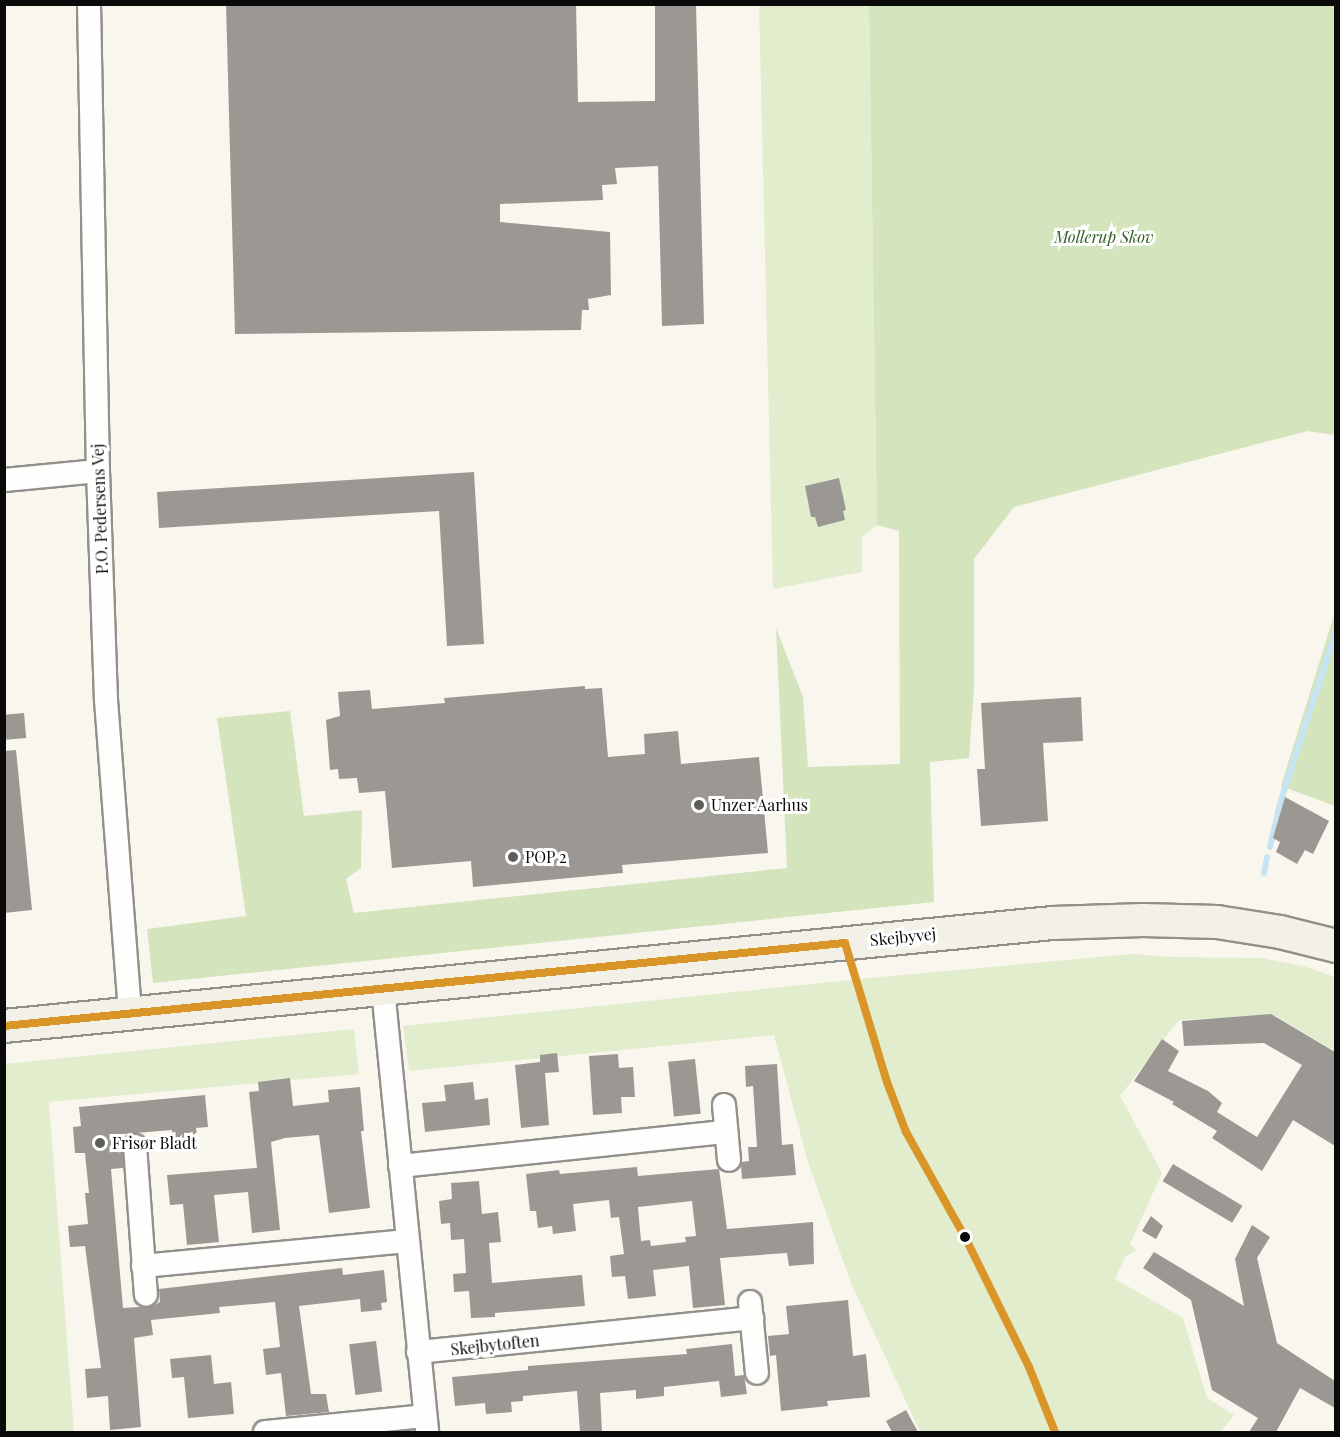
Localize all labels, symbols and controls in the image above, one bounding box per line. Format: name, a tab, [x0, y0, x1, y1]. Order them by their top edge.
park label: Mollerup Skov	[1054, 227, 1154, 247]
street label: P.O. Pedersens Vej	[88, 443, 112, 575]
place label: Unzer Aarhus	[711, 795, 809, 815]
marker: Unzer Aarhus	[692, 798, 706, 812]
place label: POP 2	[525, 847, 567, 867]
marker: POP 2	[506, 850, 520, 864]
street label: Skejbyvej	[869, 924, 937, 950]
place label: Frisør Bladt	[112, 1133, 197, 1153]
marker: Frisør Bladt	[93, 1136, 107, 1150]
unlabelled marker	[959, 1231, 971, 1243]
street label: Skejbytoften	[450, 1331, 540, 1359]

